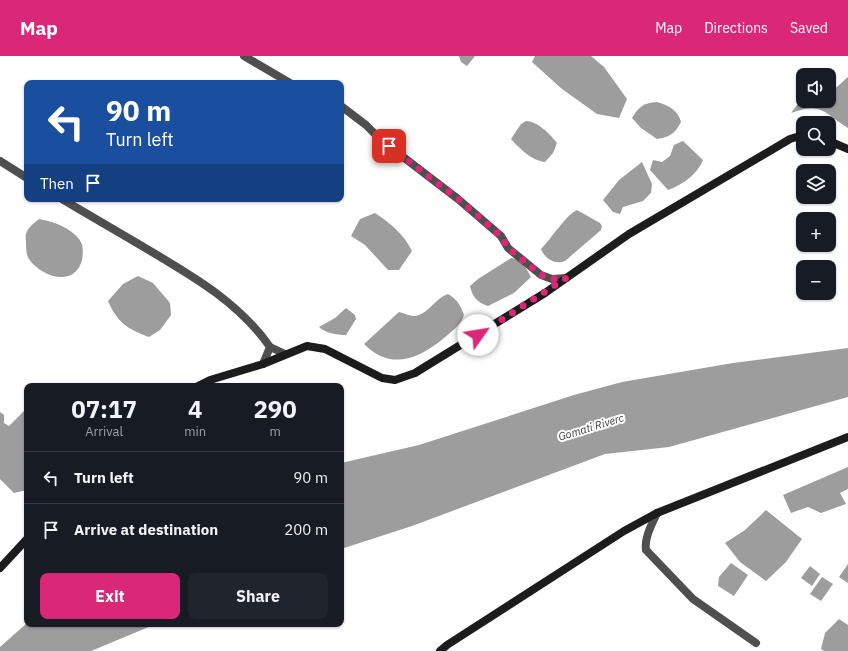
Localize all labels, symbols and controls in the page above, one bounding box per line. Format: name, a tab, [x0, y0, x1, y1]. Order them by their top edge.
text: Map	[20, 16, 58, 40]
text: Map	[655, 19, 682, 37]
text: Directions	[704, 19, 768, 37]
text: Saved	[790, 19, 828, 37]
map controls	[796, 68, 836, 300]
button: sound	[796, 68, 836, 108]
text: 90 m	[106, 92, 171, 129]
icon: left	[40, 96, 92, 148]
button: search	[796, 116, 836, 156]
text: Turn left	[106, 128, 174, 151]
pin	[372, 129, 406, 163]
icon: arrive	[378, 135, 400, 157]
button: layers	[796, 164, 836, 204]
icon: arrive	[82, 172, 104, 194]
text: Then	[40, 174, 74, 193]
button: +	[796, 212, 836, 252]
button: −	[796, 260, 836, 300]
position arrow	[457, 314, 499, 356]
text: 07:17	[71, 393, 137, 425]
text: 4	[188, 393, 202, 425]
text: 290	[253, 393, 297, 425]
water label: Gomati Riverc	[556, 410, 626, 444]
text: Arrival	[85, 423, 123, 440]
text: min	[184, 423, 206, 440]
text: m	[269, 423, 281, 440]
icon: left	[40, 467, 62, 489]
text: Turn left	[74, 468, 134, 487]
text: 90 m	[293, 468, 328, 487]
icon: arrive	[40, 519, 62, 541]
text: Arrive at destination	[74, 520, 218, 539]
text: 200 m	[284, 520, 328, 539]
button: Exit	[40, 573, 180, 619]
button: Share	[188, 573, 328, 619]

